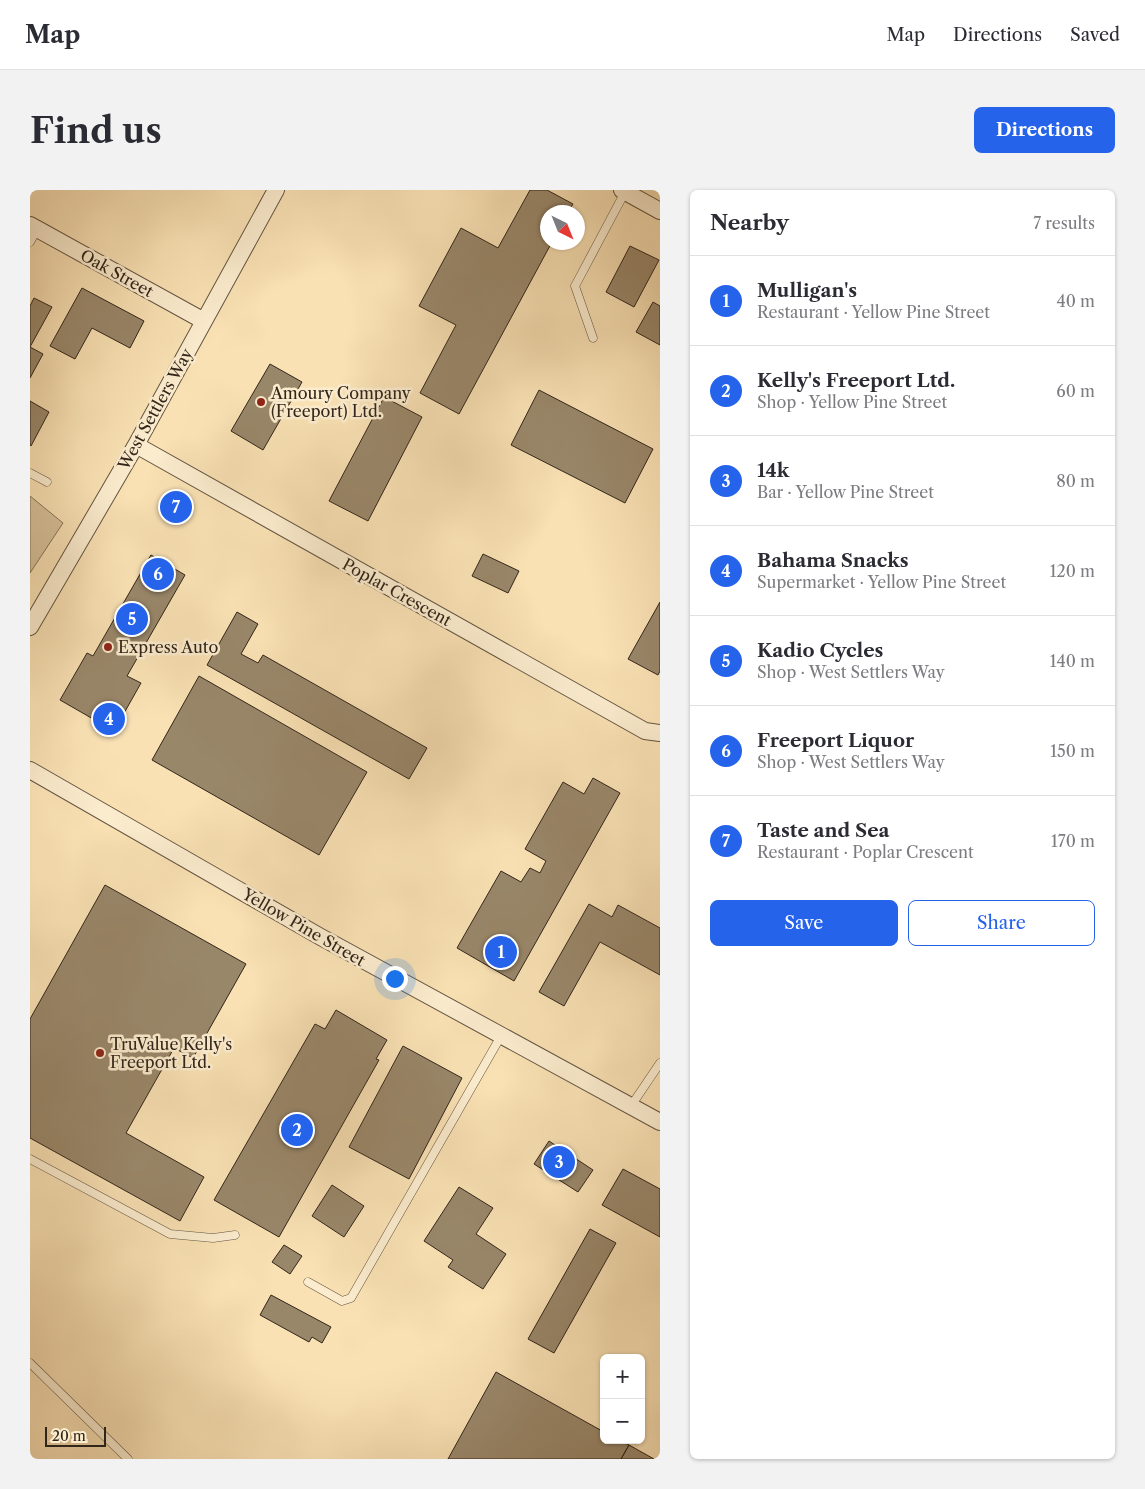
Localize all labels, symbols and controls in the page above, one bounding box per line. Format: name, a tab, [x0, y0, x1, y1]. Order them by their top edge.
text: Map	[25, 20, 80, 49]
text: Map	[886, 24, 925, 46]
text: Directions	[953, 24, 1042, 46]
text: Saved	[1070, 24, 1120, 46]
button: Directions	[974, 107, 1115, 153]
text: Find us	[30, 109, 162, 152]
north arrow	[540, 205, 585, 250]
text: Nearby	[710, 210, 789, 235]
text: 7 results	[1033, 213, 1095, 233]
street label: Oak Street	[77, 245, 157, 301]
text: Mulligan's	[757, 279, 857, 302]
text: 1	[722, 291, 730, 311]
text: 40 m	[1056, 291, 1095, 311]
text: Restaurant · Yellow Pine Street	[757, 302, 990, 322]
street label: West Settlers Way	[113, 344, 197, 474]
text: Kelly's Freeport Ltd.	[757, 369, 955, 392]
text: 2	[721, 381, 731, 401]
text: 60 m	[1056, 381, 1095, 401]
place label: Amoury Company (Freeport) Ltd.	[270, 383, 412, 421]
text: Shop · Yellow Pine Street	[757, 392, 947, 412]
marker: Amoury Company (Freeport) Ltd.	[255, 396, 267, 408]
text: 14k	[757, 459, 789, 482]
text: 3	[721, 471, 731, 491]
text: 80 m	[1056, 471, 1095, 491]
text: Bar · Yellow Pine Street	[757, 482, 934, 502]
pin: 7	[160, 488, 192, 526]
text: Bahama Snacks	[757, 549, 909, 572]
street label: Poplar Crescent	[339, 554, 455, 630]
pin: 6	[142, 555, 174, 593]
text: 4	[721, 561, 731, 581]
text: 120 m	[1050, 561, 1095, 581]
text: Supermarket · Yellow Pine Street	[757, 572, 1006, 592]
pin: 5	[116, 600, 148, 638]
place label: Express Auto	[118, 637, 218, 657]
text: Kadio Cycles	[757, 639, 883, 662]
marker: Express Auto	[102, 641, 114, 653]
text: 5	[722, 651, 730, 671]
text: 140 m	[1050, 651, 1095, 671]
text: Shop · West Settlers Way	[757, 662, 945, 682]
pin: 4	[93, 700, 125, 738]
text: Freeport Liquor	[757, 729, 914, 752]
text: 6	[721, 741, 731, 761]
text: 150 m	[1050, 741, 1095, 761]
text: Shop · West Settlers Way	[757, 752, 945, 772]
text: Taste and Sea	[757, 819, 890, 842]
text: 7	[722, 831, 730, 851]
text: 170 m	[1051, 831, 1095, 851]
text: Restaurant · Poplar Crescent	[757, 842, 974, 862]
street label: Yellow Pine Street	[238, 883, 369, 970]
button: Save	[710, 900, 898, 946]
button: Share	[908, 900, 1095, 946]
pin: 1	[485, 933, 517, 971]
your location	[382, 966, 408, 992]
place label: TruValue Kelly's Freeport Ltd.	[110, 1034, 232, 1072]
marker: TruValue Kelly's Freeport Ltd.	[94, 1047, 106, 1059]
pin: 2	[281, 1111, 313, 1149]
pin: 3	[543, 1143, 575, 1181]
map controls	[600, 1354, 645, 1444]
button: +	[600, 1354, 645, 1399]
button: −	[600, 1399, 645, 1444]
scale bar	[45, 1424, 106, 1447]
text: 20 m	[52, 1427, 86, 1445]

